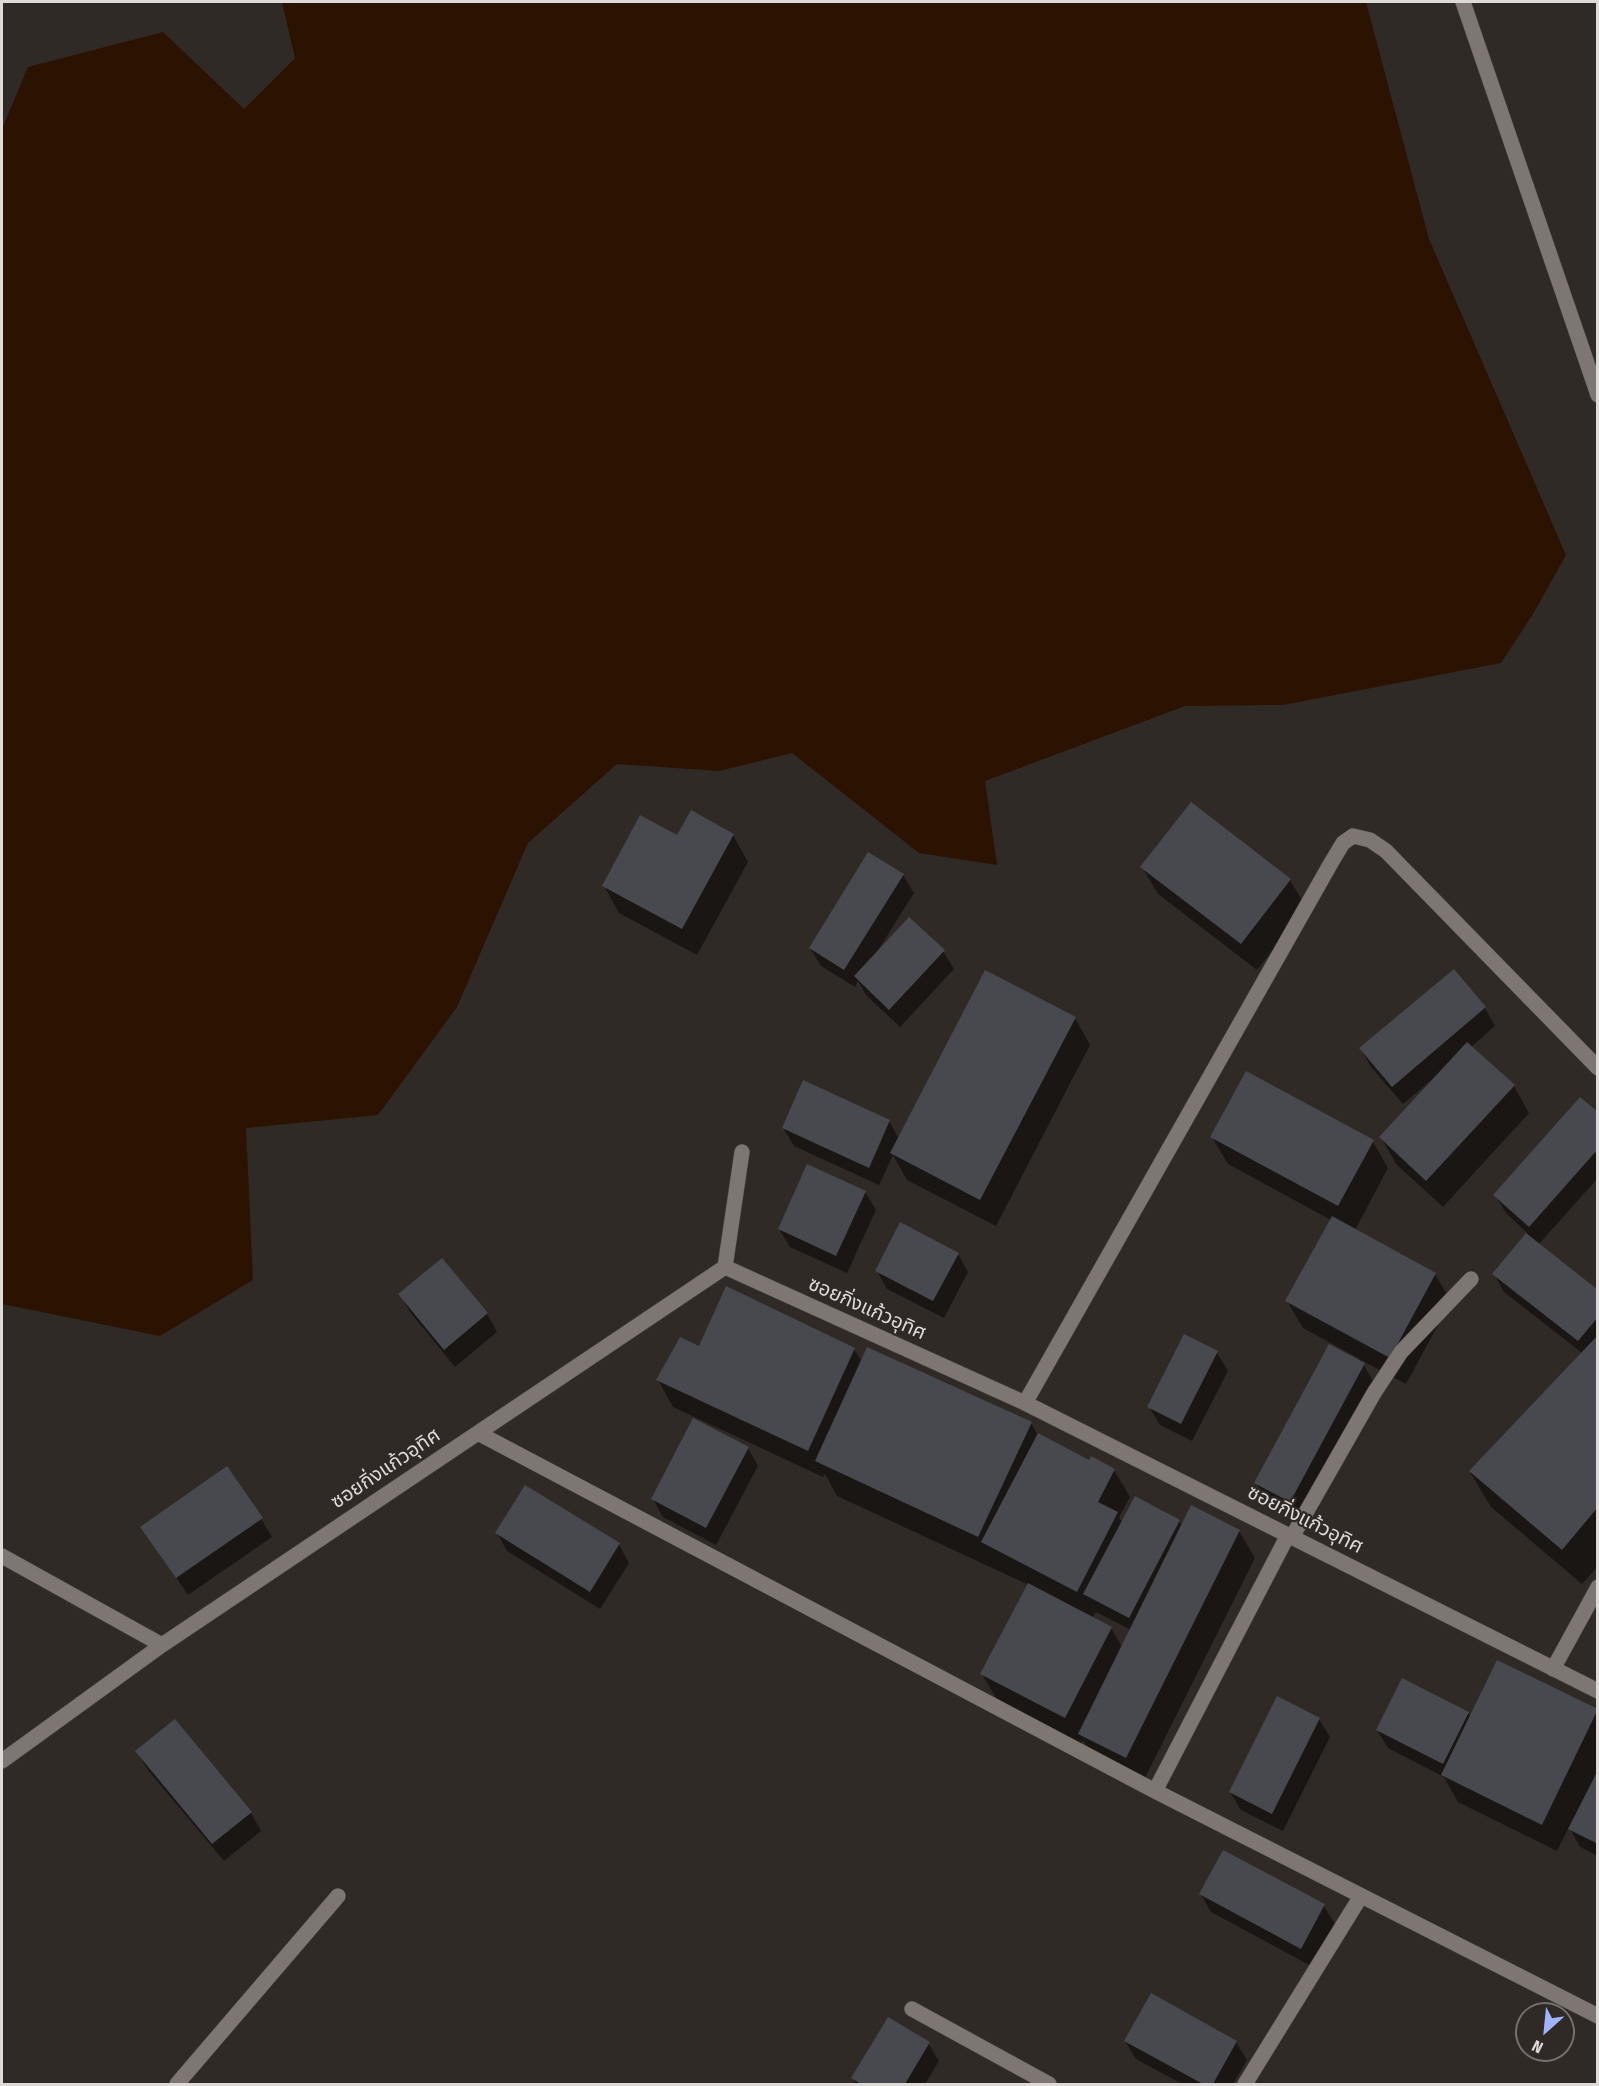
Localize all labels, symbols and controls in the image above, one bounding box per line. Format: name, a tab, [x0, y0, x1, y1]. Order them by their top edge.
street label: ซอยกิ่งแก้วอุทิศ	[804, 1272, 930, 1346]
street label: ซอยกิ่งแก้วอุทิศ	[327, 1424, 445, 1514]
street label: ซอยกิ่งแก้วอุทิศ	[1243, 1481, 1367, 1559]
north arrow	[1515, 2002, 1575, 2062]
text: N	[1529, 2036, 1546, 2057]

